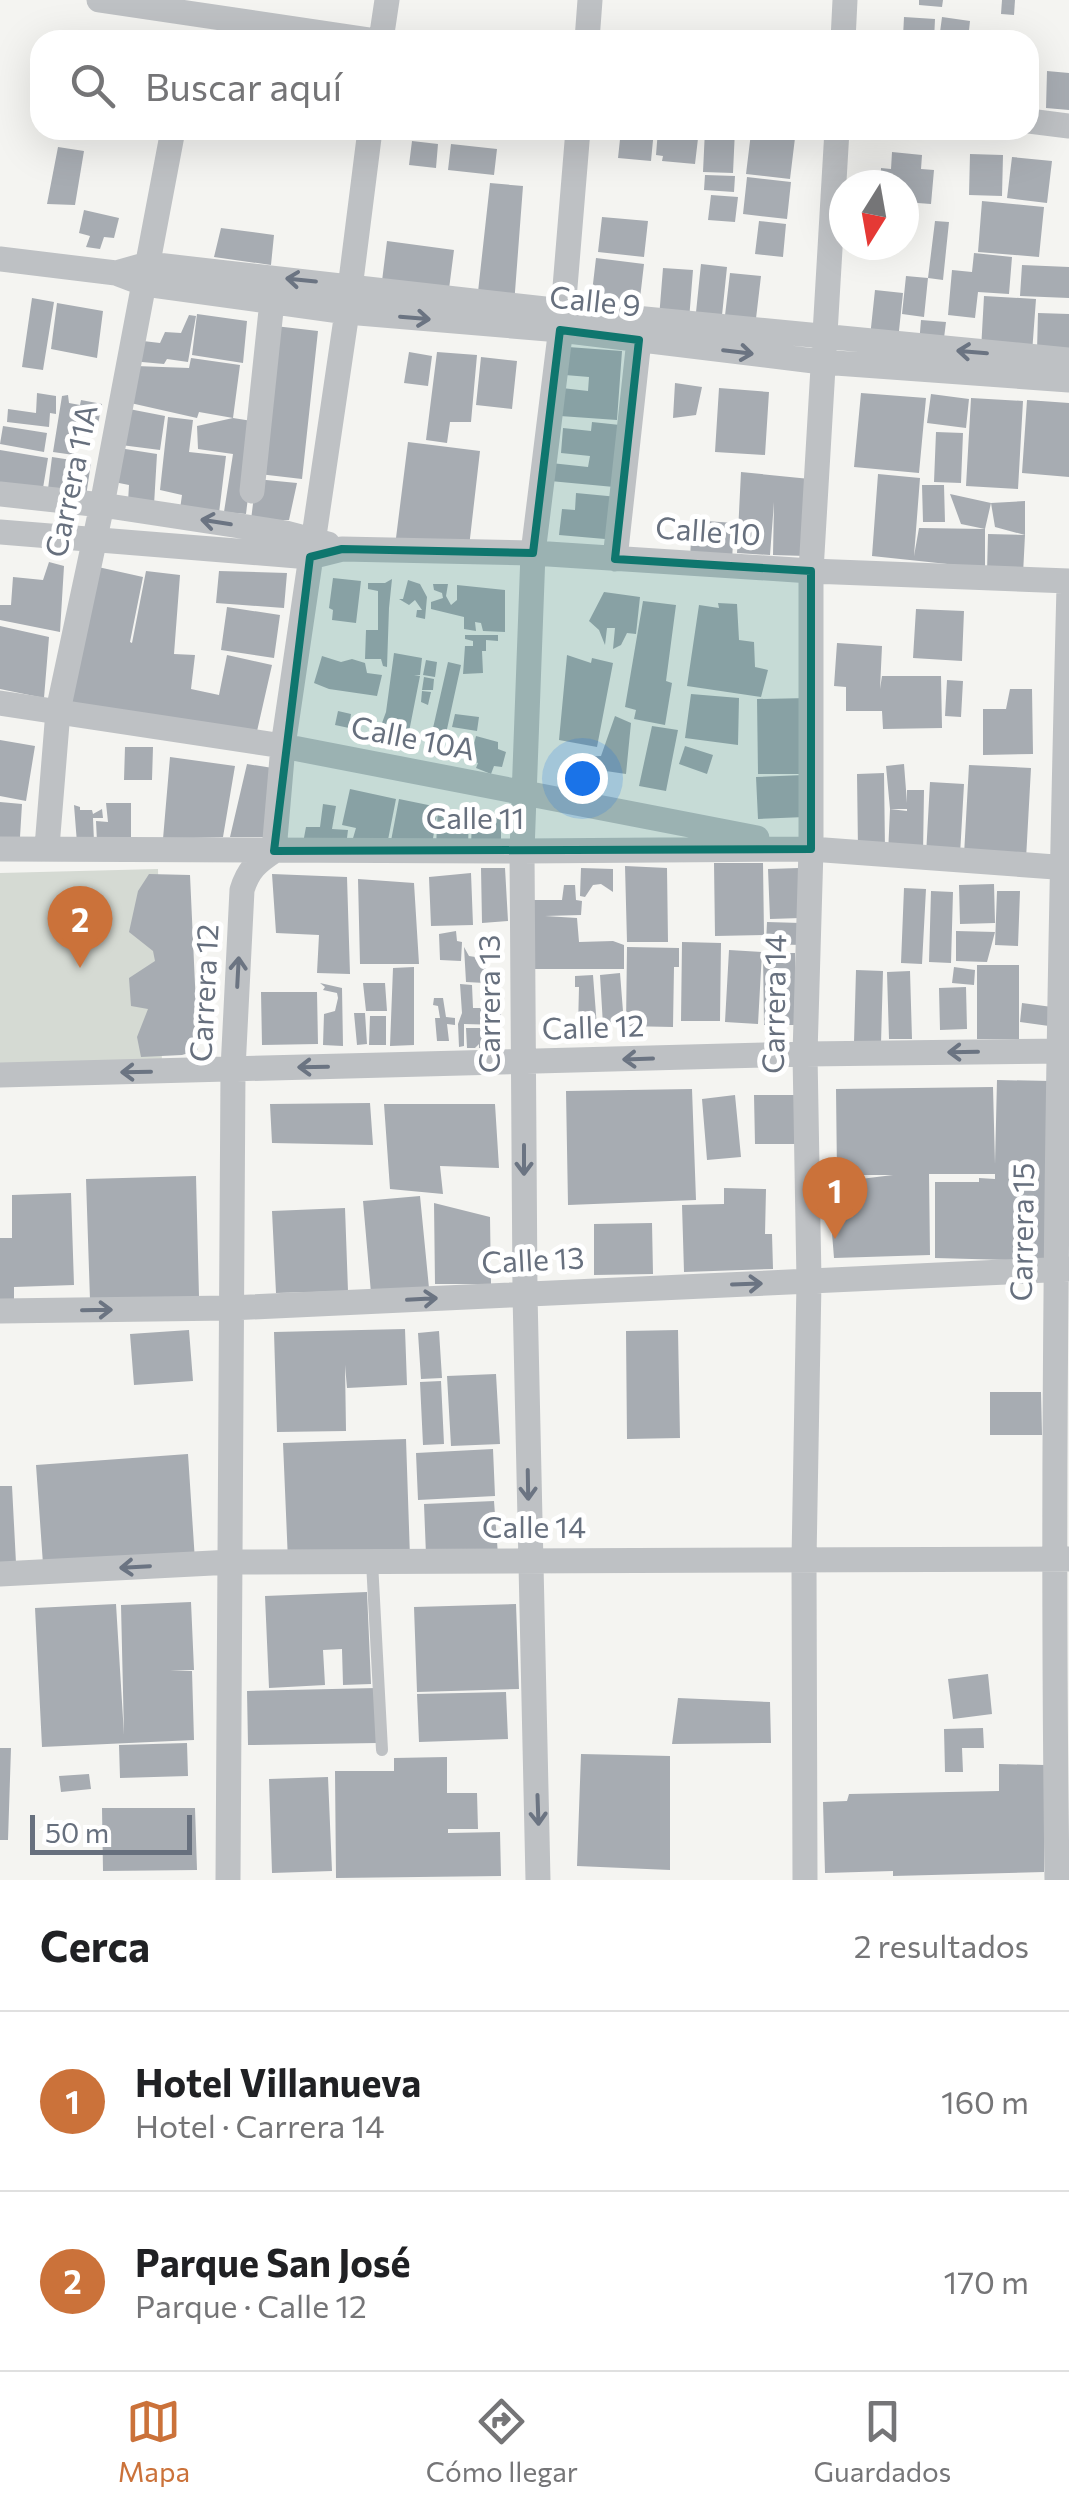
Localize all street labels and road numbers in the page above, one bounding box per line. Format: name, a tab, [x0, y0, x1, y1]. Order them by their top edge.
street label: Calle 9	[548, 276, 643, 323]
street label: Carrera 11A	[35, 401, 104, 560]
street label: Calle 10	[654, 507, 762, 552]
street label: Calle 10A	[348, 706, 479, 767]
street label: Calle 11	[426, 798, 524, 835]
street label: Carrera 12	[180, 923, 225, 1063]
street label: Carrera 14	[753, 934, 792, 1074]
street label: Carrera 13	[469, 935, 506, 1073]
street label: Calle 12	[541, 1005, 645, 1046]
street label: Carrera 15	[1001, 1162, 1040, 1302]
street label: Calle 13	[480, 1237, 585, 1280]
street label: Calle 14	[482, 1507, 586, 1544]

